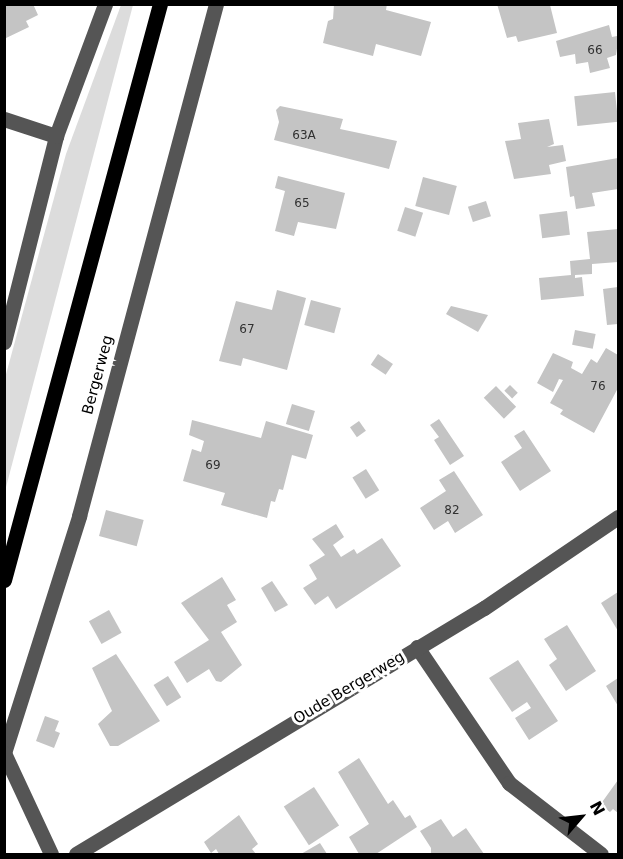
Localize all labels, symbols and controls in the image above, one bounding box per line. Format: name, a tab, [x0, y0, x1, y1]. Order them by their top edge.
house number: 66	[587, 44, 603, 58]
house number: 63A	[292, 129, 316, 143]
house number: 65	[294, 197, 310, 211]
house number: 67	[239, 323, 255, 337]
street label: Bergerweg	[79, 333, 117, 417]
house number: 76	[590, 380, 606, 394]
house number: 69	[205, 459, 221, 473]
house number: 82	[444, 504, 460, 518]
street label: Oude Bergerweg	[290, 648, 408, 728]
north arrow	[551, 787, 611, 847]
text: N	[586, 798, 609, 819]

